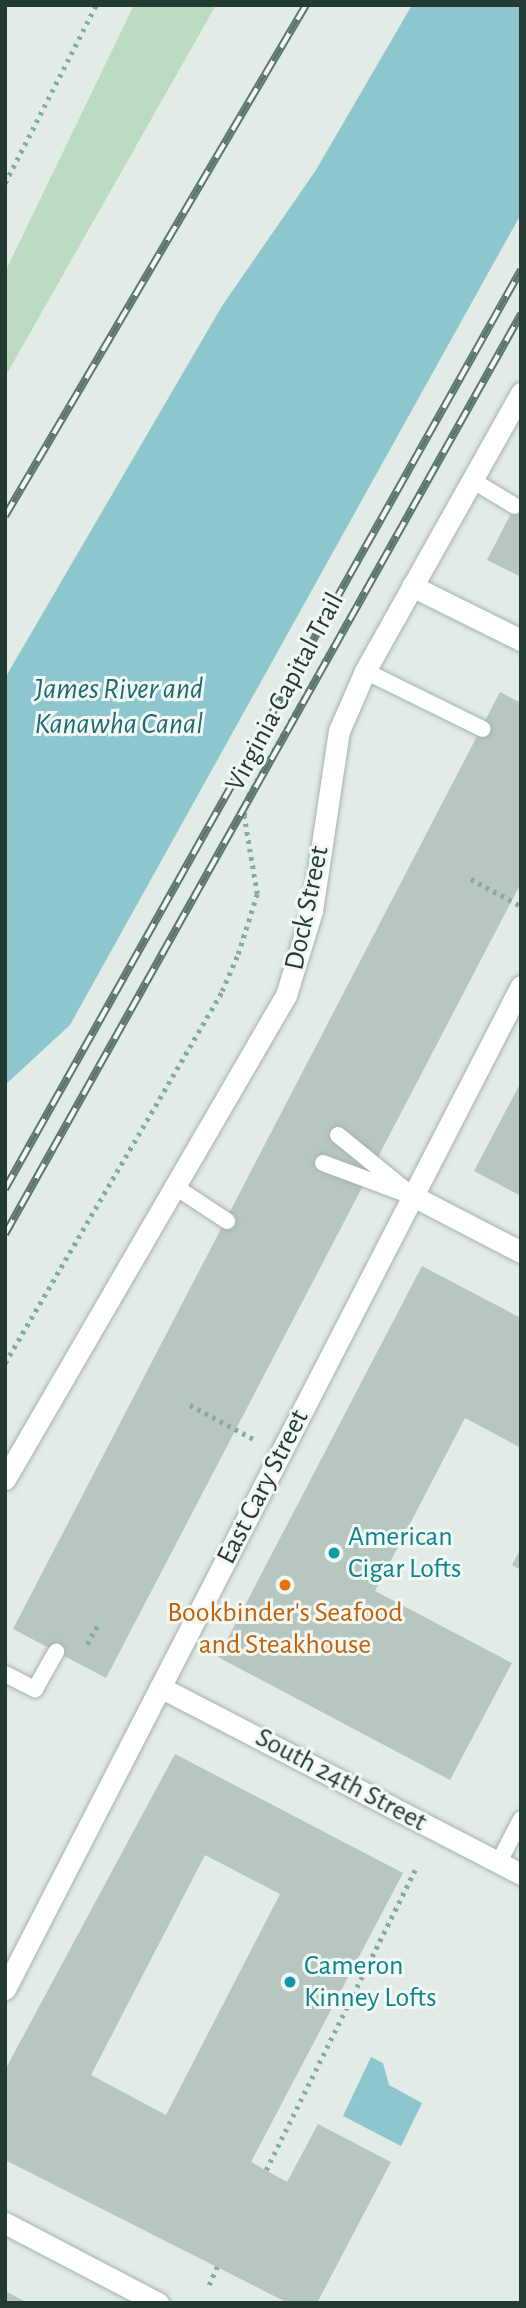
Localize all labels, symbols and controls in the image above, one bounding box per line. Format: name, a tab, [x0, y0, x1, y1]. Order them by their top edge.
street label: Virginia Capital Trail	[219, 587, 351, 797]
water label: James River and Kanawha Canal	[34, 671, 204, 742]
street label: Dock Street	[277, 843, 337, 973]
street label: East Cary Street	[210, 1404, 316, 1570]
place label: American Cigar Lofts	[348, 1520, 461, 1586]
marker: American Cigar Lofts	[326, 1545, 342, 1561]
marker: Bookbinder's Seafood and Steakhouse	[277, 1577, 293, 1593]
place label: Bookbinder's Seafood and Steakhouse	[167, 1596, 403, 1662]
street label: South 24th Street	[250, 1721, 432, 1839]
place label: Cameron Kinney Lofts	[304, 1949, 437, 2015]
marker: Cameron Kinney Lofts	[282, 1974, 298, 1990]

